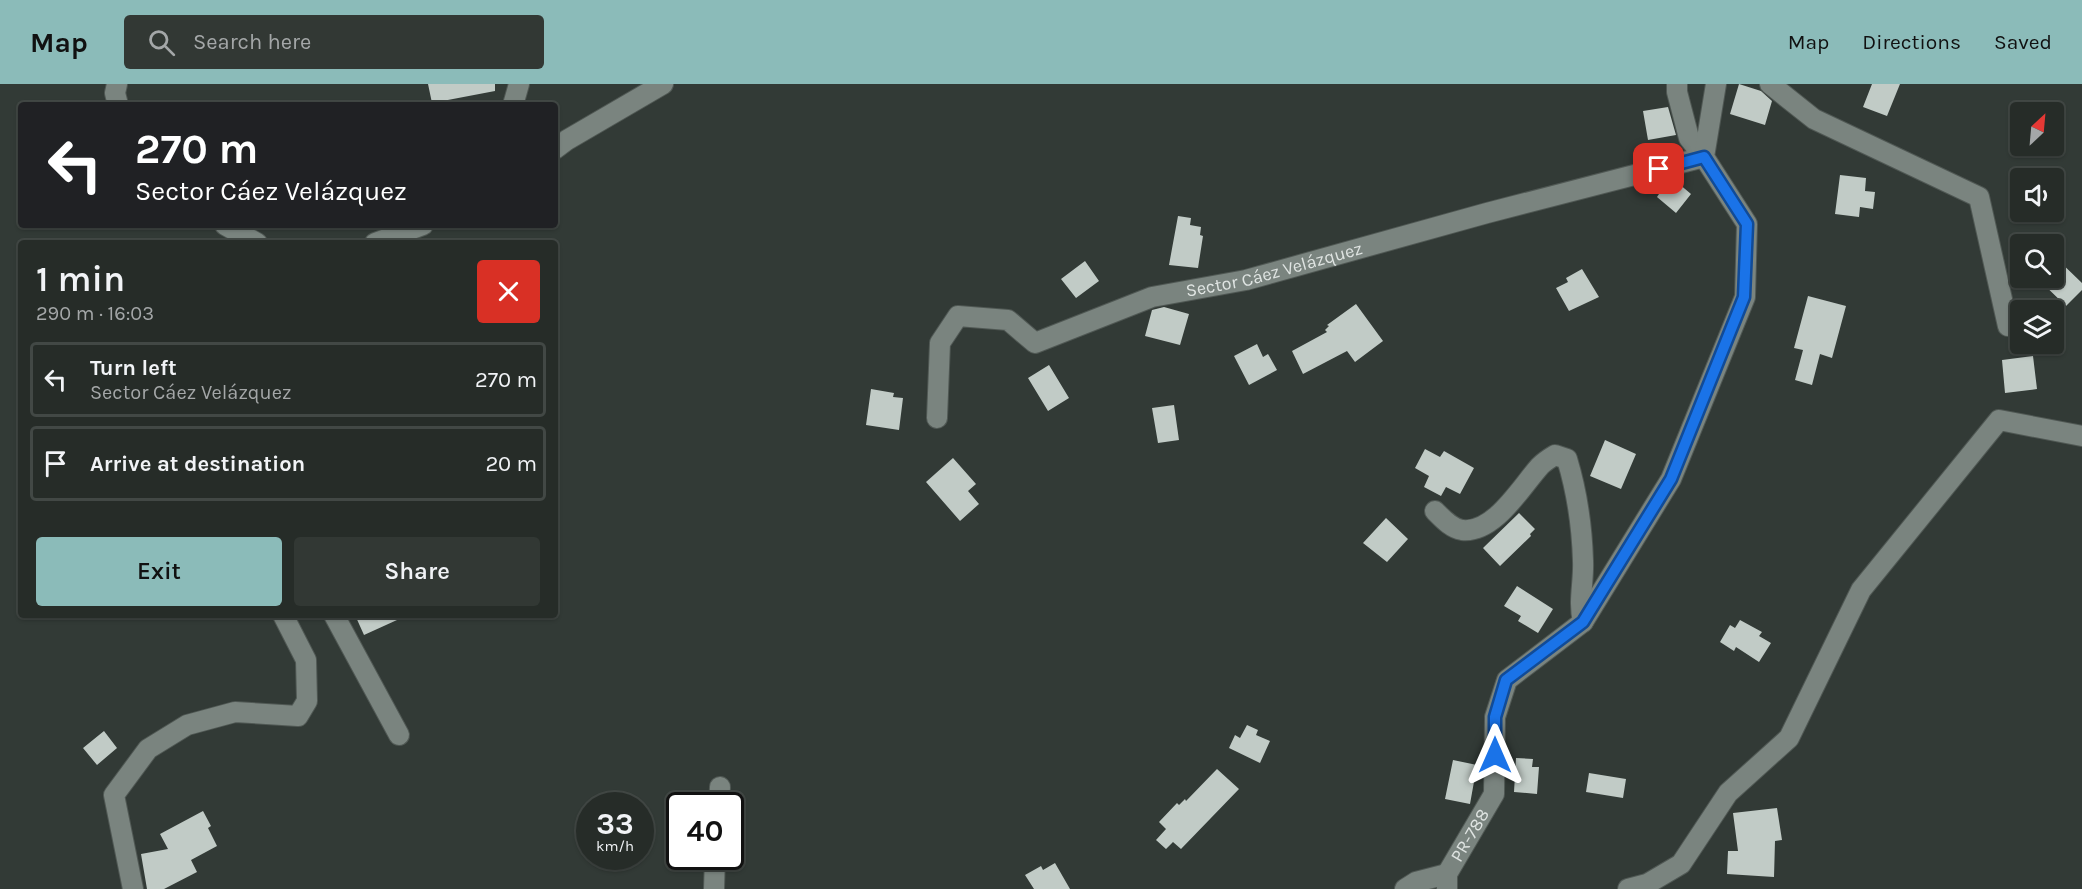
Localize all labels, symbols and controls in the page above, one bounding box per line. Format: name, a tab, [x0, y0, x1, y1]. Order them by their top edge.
search box	[124, 15, 544, 69]
text: Map	[30, 26, 88, 59]
icon: search	[145, 26, 178, 59]
text: Search here	[193, 29, 311, 55]
text: Map	[1788, 30, 1829, 54]
text: Directions	[1862, 30, 1961, 54]
text: Saved	[1994, 30, 2052, 54]
north arrow	[2010, 102, 2064, 156]
map controls	[2010, 102, 2064, 354]
text: 270 m	[135, 124, 258, 174]
icon: left	[36, 126, 114, 204]
pin	[1633, 143, 1684, 194]
icon: arrive	[1642, 152, 1675, 185]
button: sound	[2010, 168, 2064, 222]
text: Sector Cáez Velázquez	[135, 175, 407, 207]
button: search	[2010, 234, 2064, 288]
street label: Sector Cáez Velázquez	[1184, 237, 1365, 302]
text: 1 min	[36, 258, 125, 300]
button: close	[477, 260, 540, 323]
button: layers	[2010, 300, 2064, 354]
text: 290 m · 16:03	[36, 302, 154, 325]
text: Turn left	[90, 355, 177, 381]
icon: left	[39, 363, 72, 396]
text: 270 m	[475, 367, 537, 393]
text: Sector Cáez Velázquez	[90, 381, 291, 404]
icon: arrive	[39, 447, 72, 480]
text: Arrive at destination	[90, 451, 305, 477]
text: 20 m	[485, 451, 537, 477]
button: Exit	[36, 537, 282, 606]
button: Share	[294, 537, 540, 606]
position arrow	[1463, 723, 1527, 787]
speed limit sign: 40	[666, 792, 744, 870]
street label: PR-788	[1446, 805, 1494, 866]
text: 33	[596, 806, 634, 842]
text: km/h	[596, 837, 634, 855]

